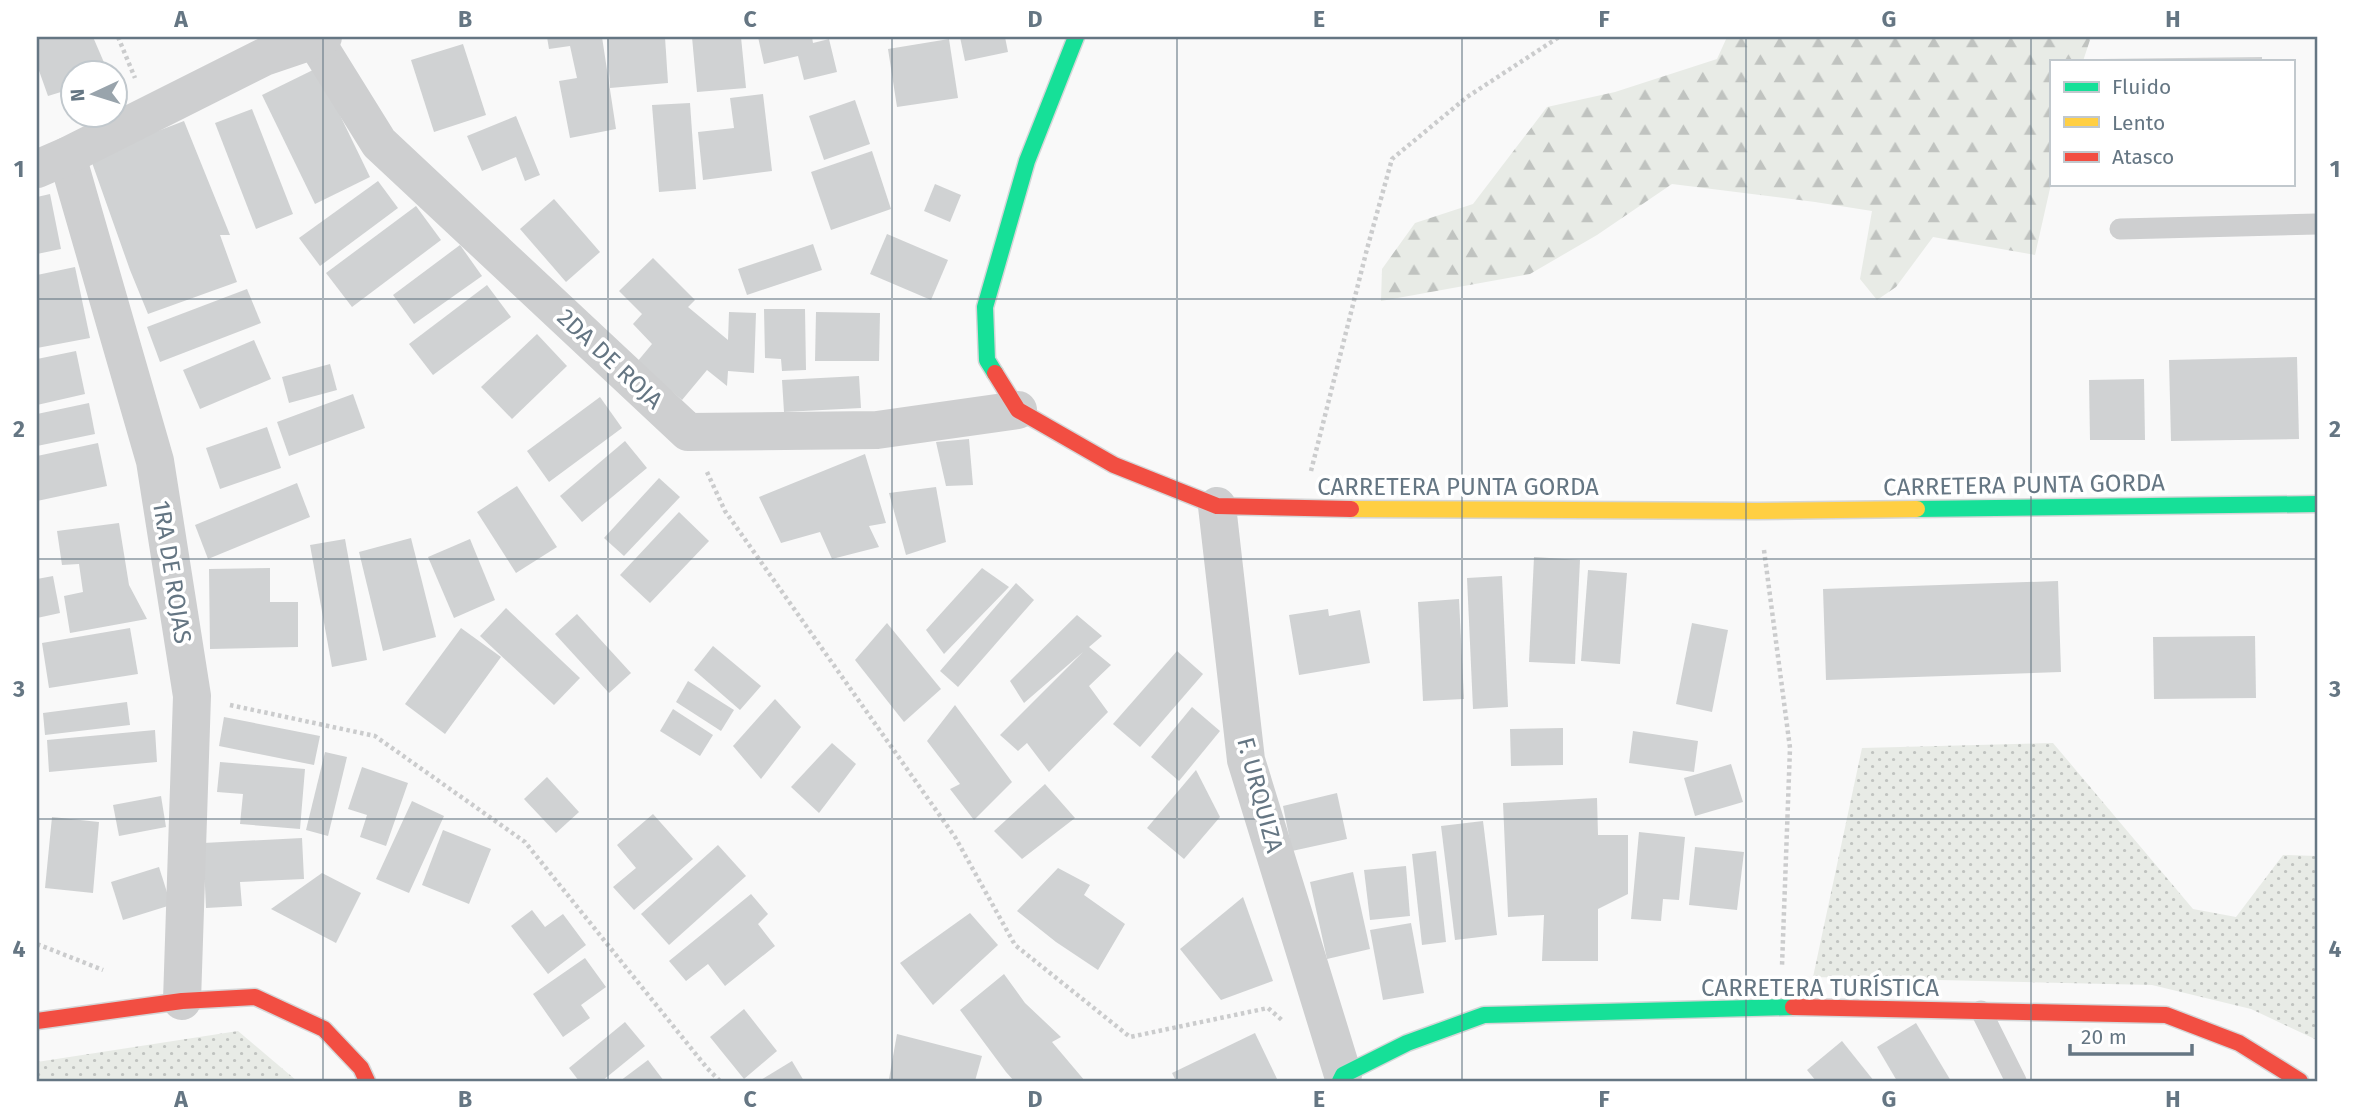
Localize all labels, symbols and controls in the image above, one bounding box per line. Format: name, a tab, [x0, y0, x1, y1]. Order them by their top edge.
text: A	[173, 5, 188, 33]
text: B	[458, 5, 472, 33]
text: C	[743, 5, 757, 33]
text: D	[1028, 5, 1043, 33]
text: E	[1313, 5, 1325, 33]
text: F	[1598, 5, 1610, 33]
text: G	[1882, 5, 1896, 33]
text: H	[2165, 5, 2181, 33]
north arrow	[60, 60, 130, 130]
legend	[2050, 60, 2294, 186]
text: Fluido	[2112, 74, 2171, 100]
text: N	[66, 88, 89, 102]
text: Lento	[2112, 110, 2165, 136]
text: Atasco	[2112, 144, 2174, 170]
text: 1	[14, 155, 24, 183]
text: 1	[2330, 155, 2340, 183]
street label: 2DA DE ROJA	[552, 303, 669, 415]
text: 2	[13, 415, 25, 443]
text: 2	[2329, 415, 2341, 443]
street label: CARRETERA PUNTA GORDA	[1883, 469, 2165, 501]
street label: CARRETERA PUNTA GORDA	[1317, 473, 1599, 501]
street label: 1RA DE ROJAS	[147, 498, 197, 646]
text: 3	[12, 675, 25, 703]
text: 3	[2328, 675, 2341, 703]
street label: F. URQUIZA	[1231, 734, 1289, 856]
text: 4	[13, 935, 26, 963]
text: 4	[2329, 935, 2342, 963]
street label: CARRETERA TURÍSTICA	[1701, 973, 1939, 1002]
scale bar	[2070, 1013, 2193, 1057]
text: 20 m	[2081, 1024, 2127, 1050]
text: A	[173, 1085, 188, 1113]
text: B	[458, 1085, 472, 1113]
text: C	[743, 1085, 757, 1113]
text: D	[1028, 1085, 1043, 1113]
text: E	[1313, 1085, 1325, 1113]
text: F	[1598, 1085, 1610, 1113]
text: G	[1882, 1085, 1896, 1113]
text: H	[2165, 1085, 2181, 1113]

